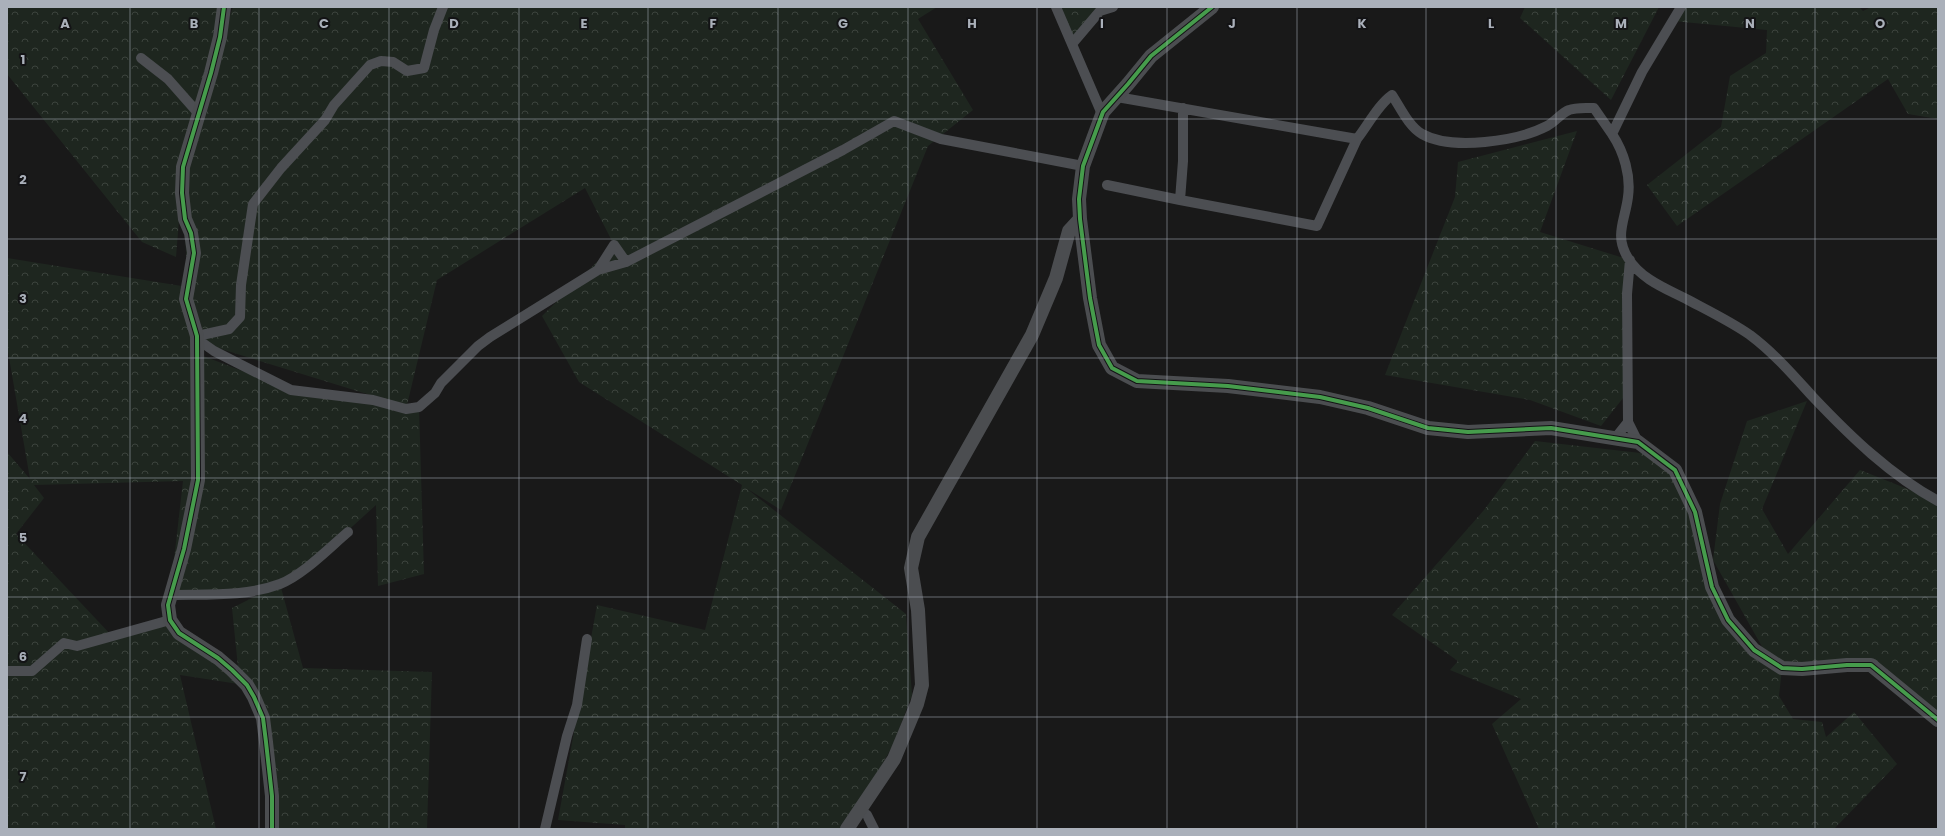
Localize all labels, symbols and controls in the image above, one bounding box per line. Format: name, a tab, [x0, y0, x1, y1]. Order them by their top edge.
text: A	[60, 14, 70, 33]
text: B	[190, 14, 199, 33]
text: C	[319, 14, 329, 33]
text: D	[449, 14, 459, 33]
text: E	[580, 14, 588, 33]
text: F	[709, 14, 717, 33]
text: G	[838, 14, 848, 33]
text: H	[967, 14, 977, 33]
text: I	[1100, 14, 1104, 33]
text: J	[1228, 14, 1236, 33]
text: K	[1357, 14, 1367, 33]
text: L	[1488, 14, 1494, 33]
text: M	[1615, 14, 1627, 33]
text: N	[1745, 14, 1755, 33]
text: O	[1875, 14, 1885, 33]
text: 1	[21, 50, 25, 69]
text: 2	[19, 170, 27, 189]
text: 3	[19, 289, 27, 308]
text: 4	[19, 409, 28, 428]
text: 5	[19, 528, 27, 547]
text: 6	[19, 647, 27, 666]
text: 7	[20, 767, 27, 786]

